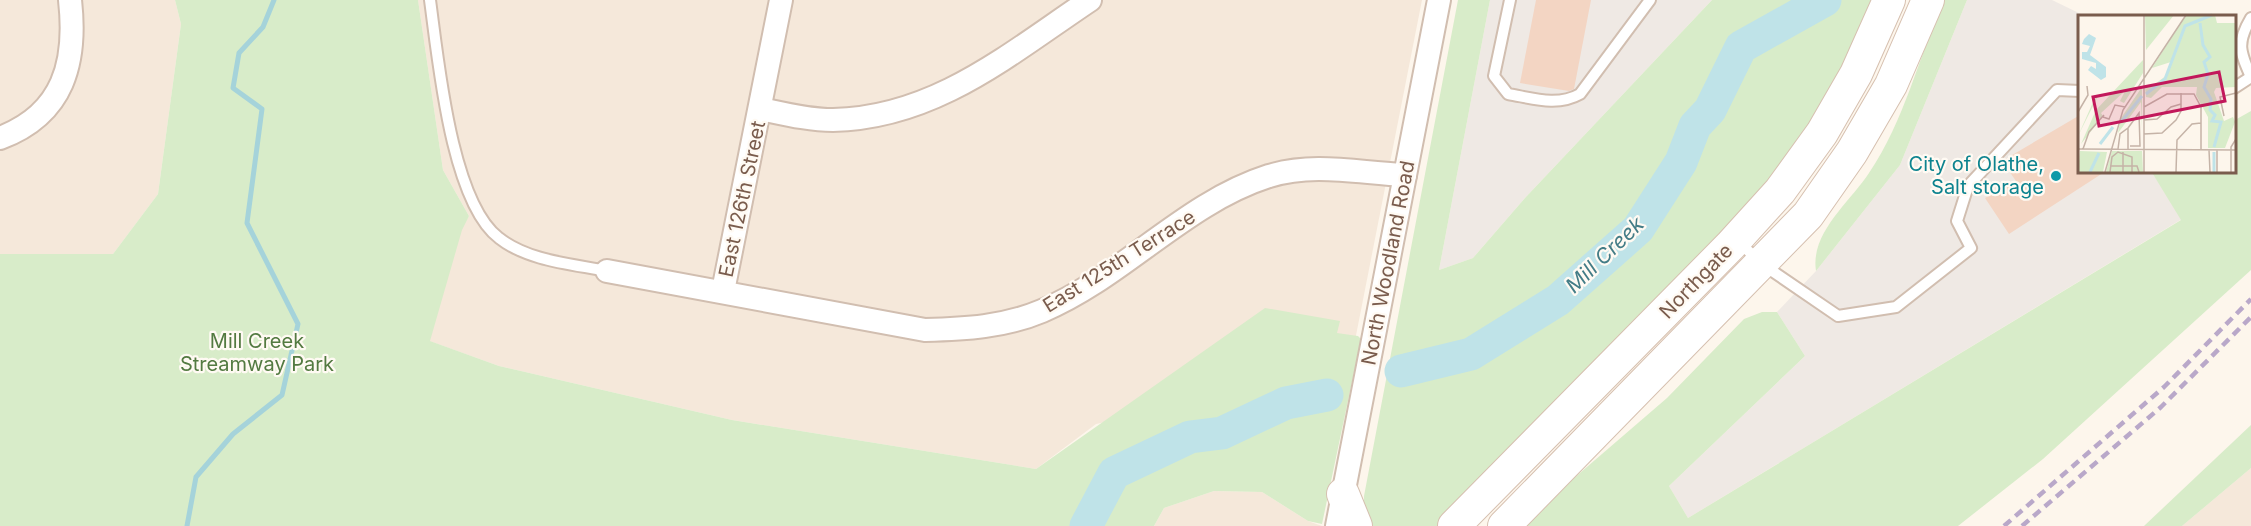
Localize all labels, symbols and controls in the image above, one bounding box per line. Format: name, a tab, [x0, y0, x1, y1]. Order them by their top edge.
inset map	[2078, 15, 2236, 172]
street label: East 126th Street	[714, 118, 770, 279]
place label: City of Olathe, Salt storage	[1909, 152, 2044, 199]
street label: North Woodland Road	[1356, 159, 1420, 367]
marker: City of Olathe, Salt storage	[2049, 169, 2063, 183]
street label: East 125th Terrace	[1038, 204, 1200, 318]
water label: Mill Creek	[1560, 211, 1649, 298]
street label: Northgate	[1654, 239, 1738, 323]
park label: Mill Creek Streamway Park	[180, 329, 334, 376]

